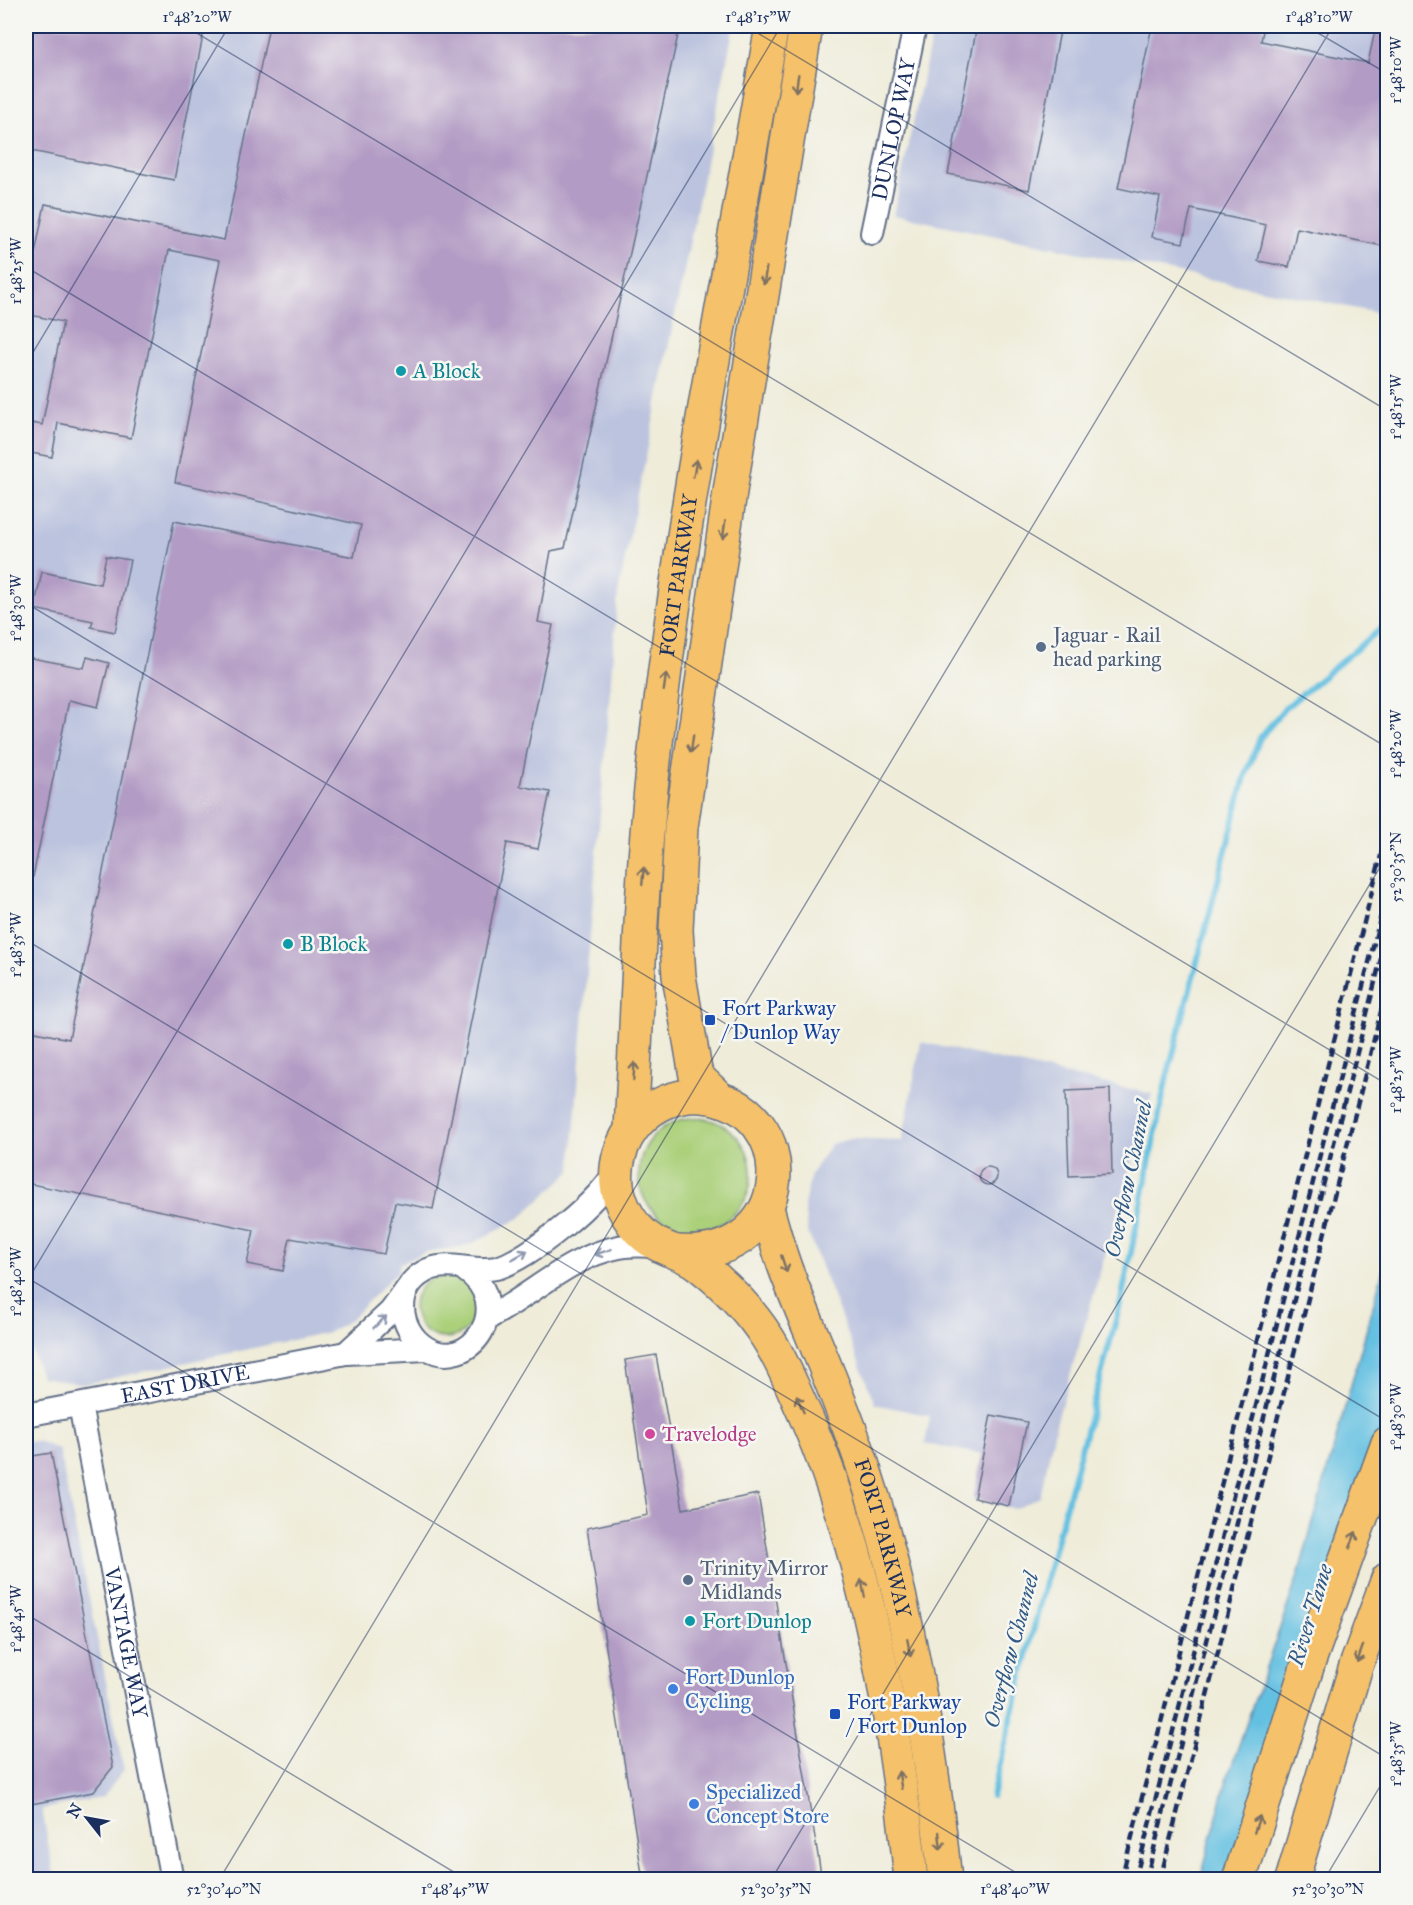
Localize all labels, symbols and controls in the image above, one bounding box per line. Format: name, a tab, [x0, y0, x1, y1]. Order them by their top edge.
text: 1°48'20"W	[163, 8, 232, 26]
text: 1°48'15"W	[725, 8, 791, 26]
text: 1°48'10"W	[1285, 8, 1353, 26]
text: 1°48'10"W	[1387, 36, 1405, 104]
street label: DUNLOP WAY	[866, 55, 921, 203]
one-way arrow	[791, 73, 802, 93]
text: 1°48'25"W	[7, 237, 25, 304]
one-way arrow	[759, 265, 770, 285]
place label: A Block	[412, 358, 481, 384]
marker: A Block	[394, 364, 408, 378]
text: 1°48'15"W	[1387, 374, 1405, 440]
one-way arrow	[690, 459, 701, 479]
street label: FORT PARKWAY	[654, 492, 703, 658]
one-way arrow	[718, 520, 729, 540]
text: 1°48'30"W	[7, 574, 25, 642]
place label: Jaguar - Rail head parking	[1051, 622, 1161, 672]
marker: Jaguar - Rail head parking	[1034, 640, 1048, 654]
one-way arrow	[659, 673, 670, 693]
text: 1°48'20"W	[1387, 709, 1405, 778]
one-way arrow	[687, 734, 698, 753]
text: 52°30'35"N	[1387, 831, 1405, 902]
one-way arrow	[638, 867, 649, 886]
text: 1°48'35"W	[7, 911, 25, 978]
place label: B Block	[300, 931, 367, 957]
marker: B Block	[281, 937, 295, 951]
place label: Fort Parkway / Dunlop Way	[720, 995, 841, 1045]
marker: Fort Parkway / Dunlop Way	[703, 1013, 717, 1027]
text: 1°48'25"W	[1387, 1046, 1405, 1113]
one-way arrow	[629, 1061, 640, 1081]
water label: Overflow Channel	[1098, 1096, 1159, 1260]
text: 1°48'40"W	[7, 1246, 25, 1317]
one-way arrow	[594, 1247, 613, 1258]
one-way arrow	[511, 1249, 529, 1260]
one-way arrow	[779, 1254, 790, 1273]
one-way arrow	[372, 1314, 387, 1329]
street label: EAST DRIVE	[119, 1359, 251, 1409]
text: 1°48'30"W	[1387, 1383, 1405, 1451]
one-way arrow	[794, 1396, 805, 1414]
place label: Travelodge	[662, 1421, 757, 1447]
marker: Travelodge	[643, 1427, 657, 1441]
street label: FORT PARKWAY	[848, 1455, 917, 1620]
one-way arrow	[1348, 1531, 1359, 1549]
place label: Trinity Mirror Midlands	[700, 1555, 828, 1605]
water label: River Tame	[1281, 1560, 1339, 1670]
street label: VANTAGE WAY	[98, 1564, 154, 1721]
water label: Overflow Channel	[977, 1567, 1046, 1731]
marker: Trinity Mirror Midlands	[681, 1573, 695, 1587]
one-way arrow	[857, 1579, 868, 1599]
text: 1°48'45"W	[7, 1584, 25, 1653]
place label: Fort Dunlop	[702, 1608, 812, 1634]
marker: Fort Dunlop	[683, 1614, 697, 1628]
one-way arrow	[904, 1638, 915, 1658]
one-way arrow	[1354, 1644, 1365, 1663]
place label: Fort Dunlop Cycling	[685, 1664, 795, 1714]
marker: Fort Dunlop Cycling	[666, 1682, 680, 1696]
place label: Fort Parkway / Fort Dunlop	[845, 1689, 967, 1739]
marker: Fort Parkway / Fort Dunlop	[828, 1707, 842, 1721]
text: 1°48'35"W	[1387, 1720, 1405, 1787]
one-way arrow	[895, 1770, 906, 1790]
place label: Specialized Concept Store	[706, 1779, 829, 1829]
north arrow	[57, 1788, 117, 1848]
marker: Specialized Concept Store	[687, 1797, 701, 1811]
text: N	[63, 1799, 86, 1821]
one-way arrow	[1252, 1815, 1263, 1834]
one-way arrow	[935, 1830, 946, 1850]
text: 52°30'40"N	[186, 1880, 262, 1898]
text: 1°48'45"W	[421, 1880, 490, 1898]
text: 52°30'35"N	[741, 1880, 812, 1898]
text: 1°48'40"W	[980, 1880, 1051, 1898]
text: 52°30'30"N	[1292, 1880, 1365, 1898]

